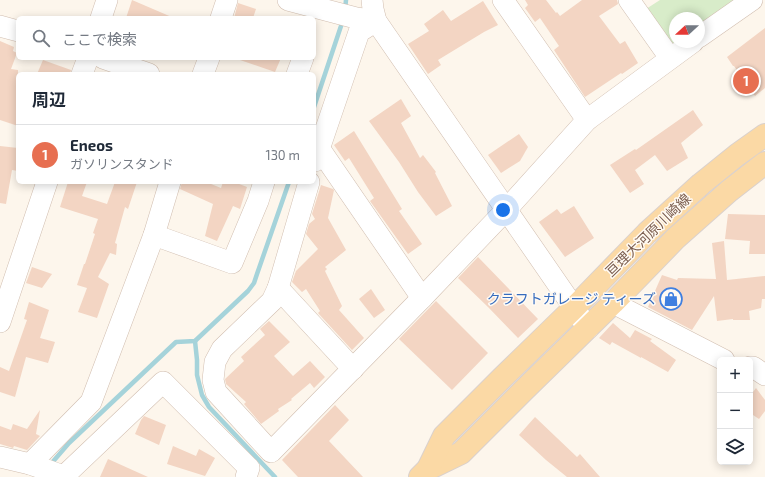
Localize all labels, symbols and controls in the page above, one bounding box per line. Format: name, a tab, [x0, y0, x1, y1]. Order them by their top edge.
north arrow	[669, 12, 705, 48]
search box	[16, 16, 316, 60]
icon: search	[30, 27, 52, 49]
text: ここで検索	[62, 30, 137, 48]
pin: 1	[733, 66, 759, 96]
text: 周辺	[32, 89, 66, 109]
text: Eneos	[70, 136, 113, 154]
text: 1	[42, 147, 48, 163]
text: 130 m	[265, 147, 300, 163]
text: ガソリンスタンド	[70, 156, 174, 172]
street label: 亘理大河原川崎線	[601, 190, 694, 280]
your location	[493, 200, 513, 220]
shop icon: クラフトガレージ ティーズ	[658, 286, 684, 312]
place label: クラフトガレージ ティーズ	[487, 290, 656, 307]
map controls	[717, 357, 753, 465]
button: +	[717, 357, 753, 393]
button: −	[717, 393, 753, 429]
button: layers	[717, 429, 753, 465]

